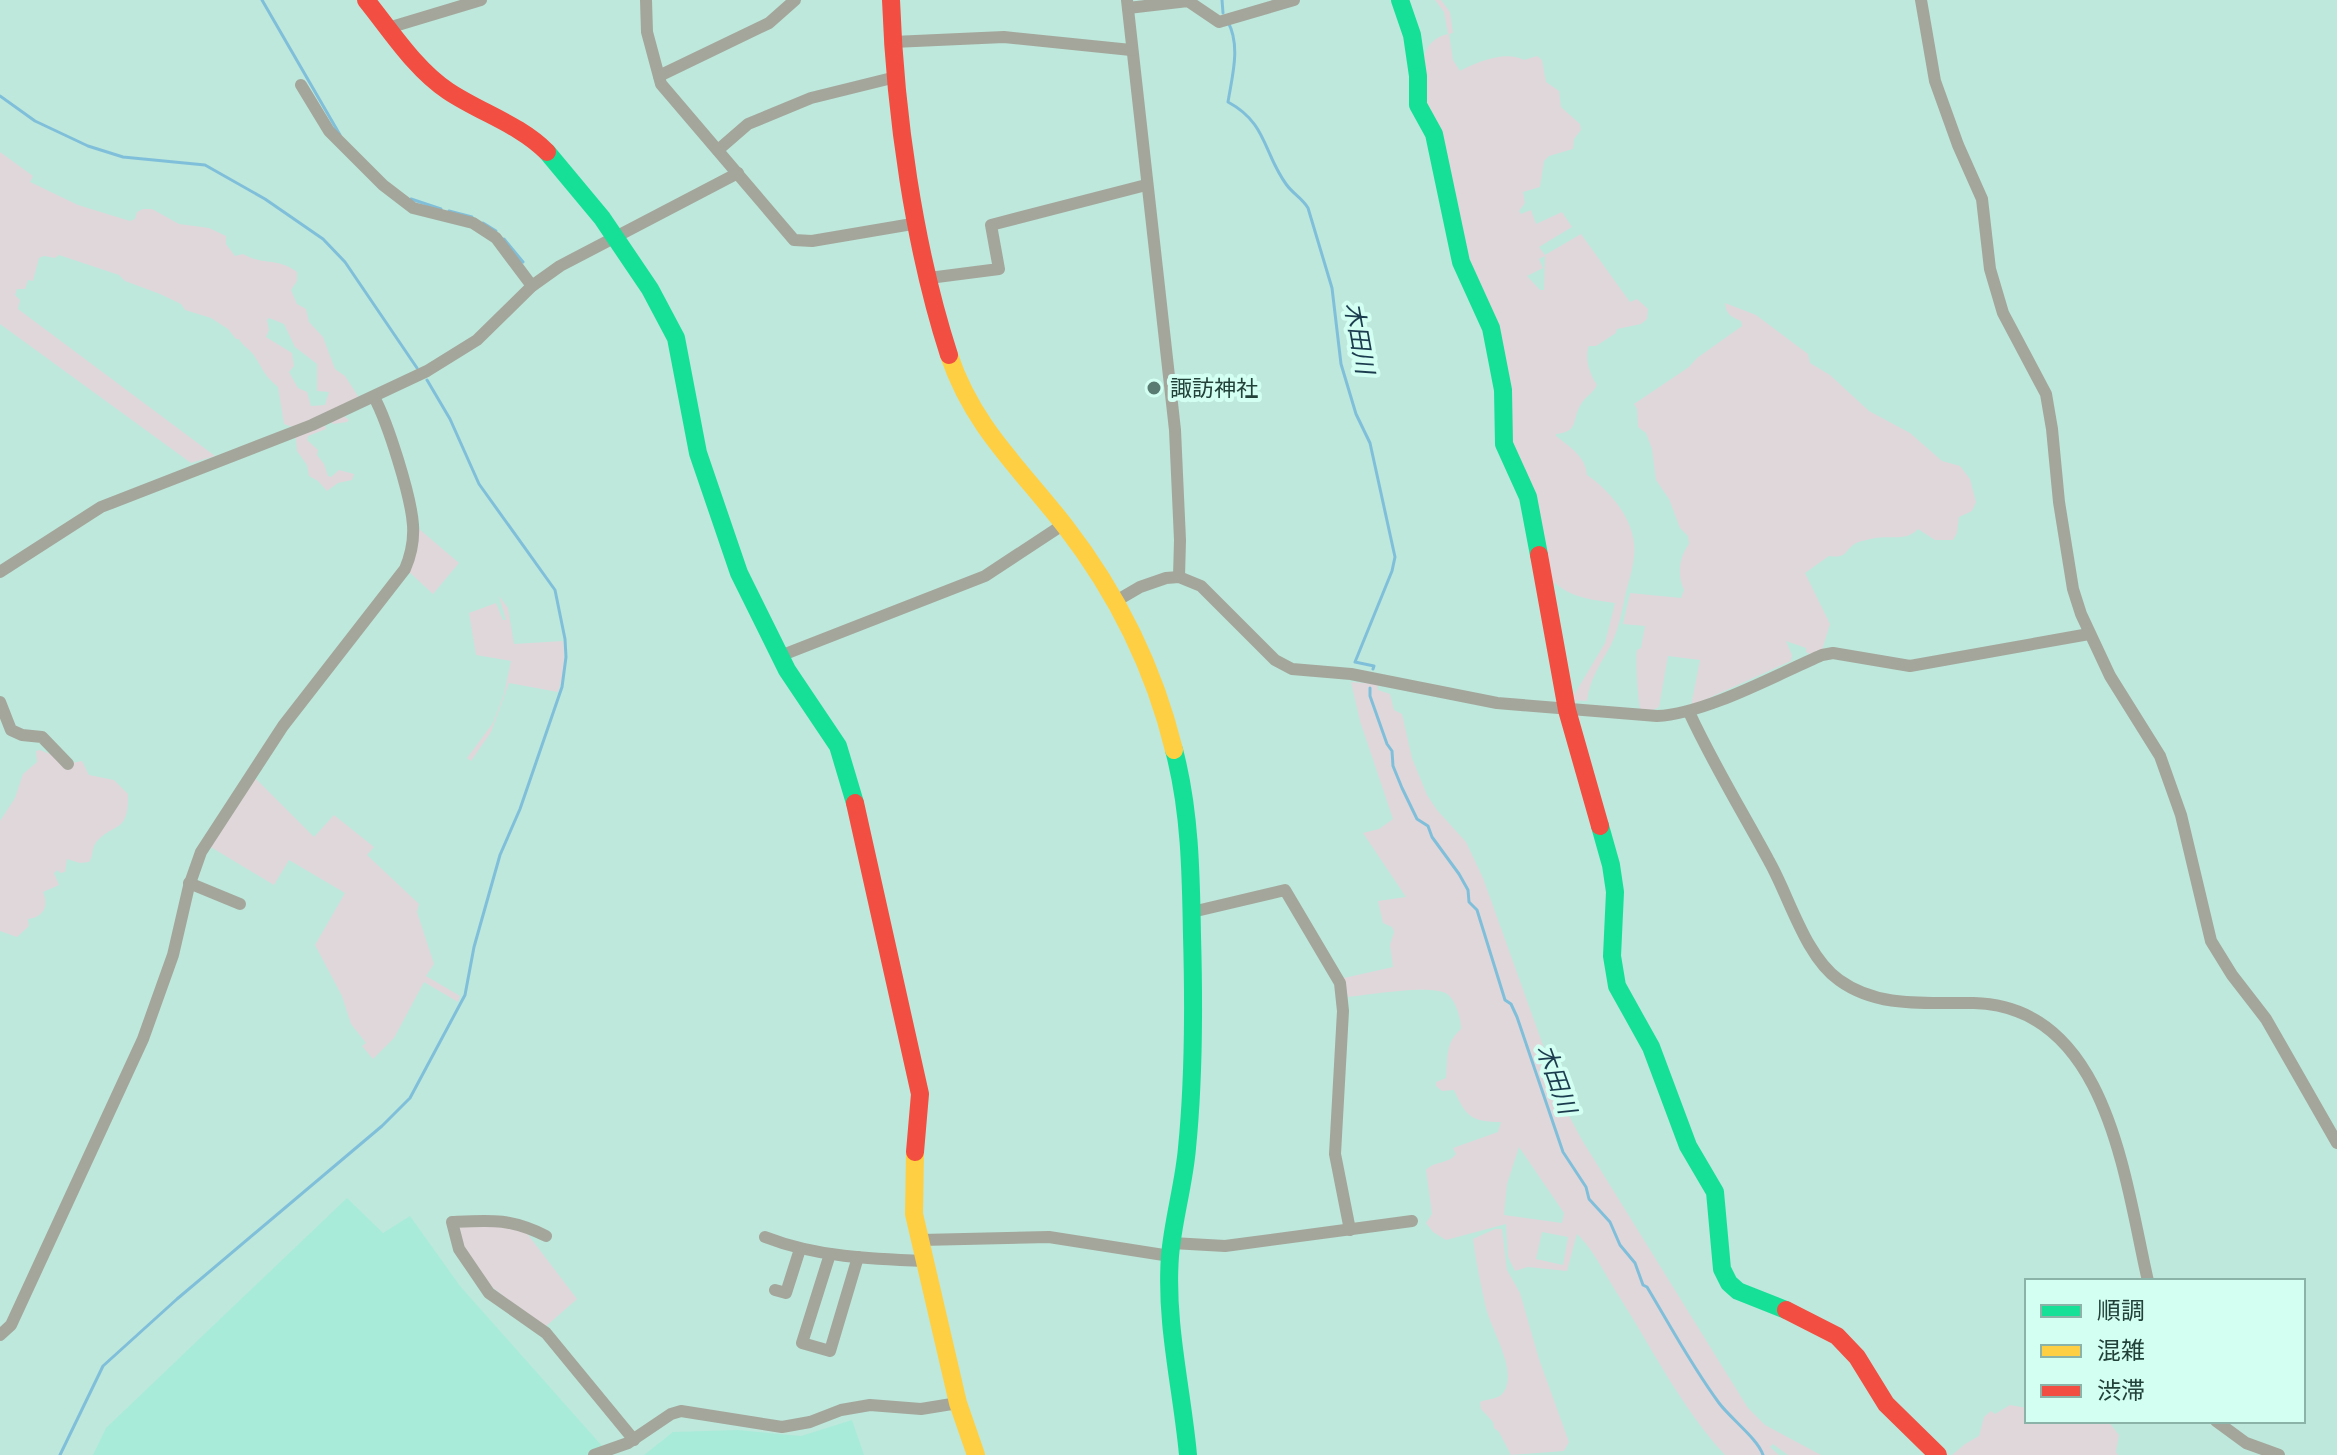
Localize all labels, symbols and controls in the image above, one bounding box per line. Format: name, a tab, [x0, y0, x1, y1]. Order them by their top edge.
water label: 木田川	[1336, 299, 1383, 379]
place label: 諏訪神社	[1170, 372, 1258, 404]
marker: 諏訪神社	[1145, 379, 1163, 397]
water label: 木田川	[1528, 1039, 1586, 1121]
legend	[2025, 1279, 2305, 1423]
text: 順調	[2097, 1293, 2145, 1328]
text: 混雑	[2097, 1333, 2145, 1368]
text: 渋滞	[2097, 1373, 2145, 1408]

